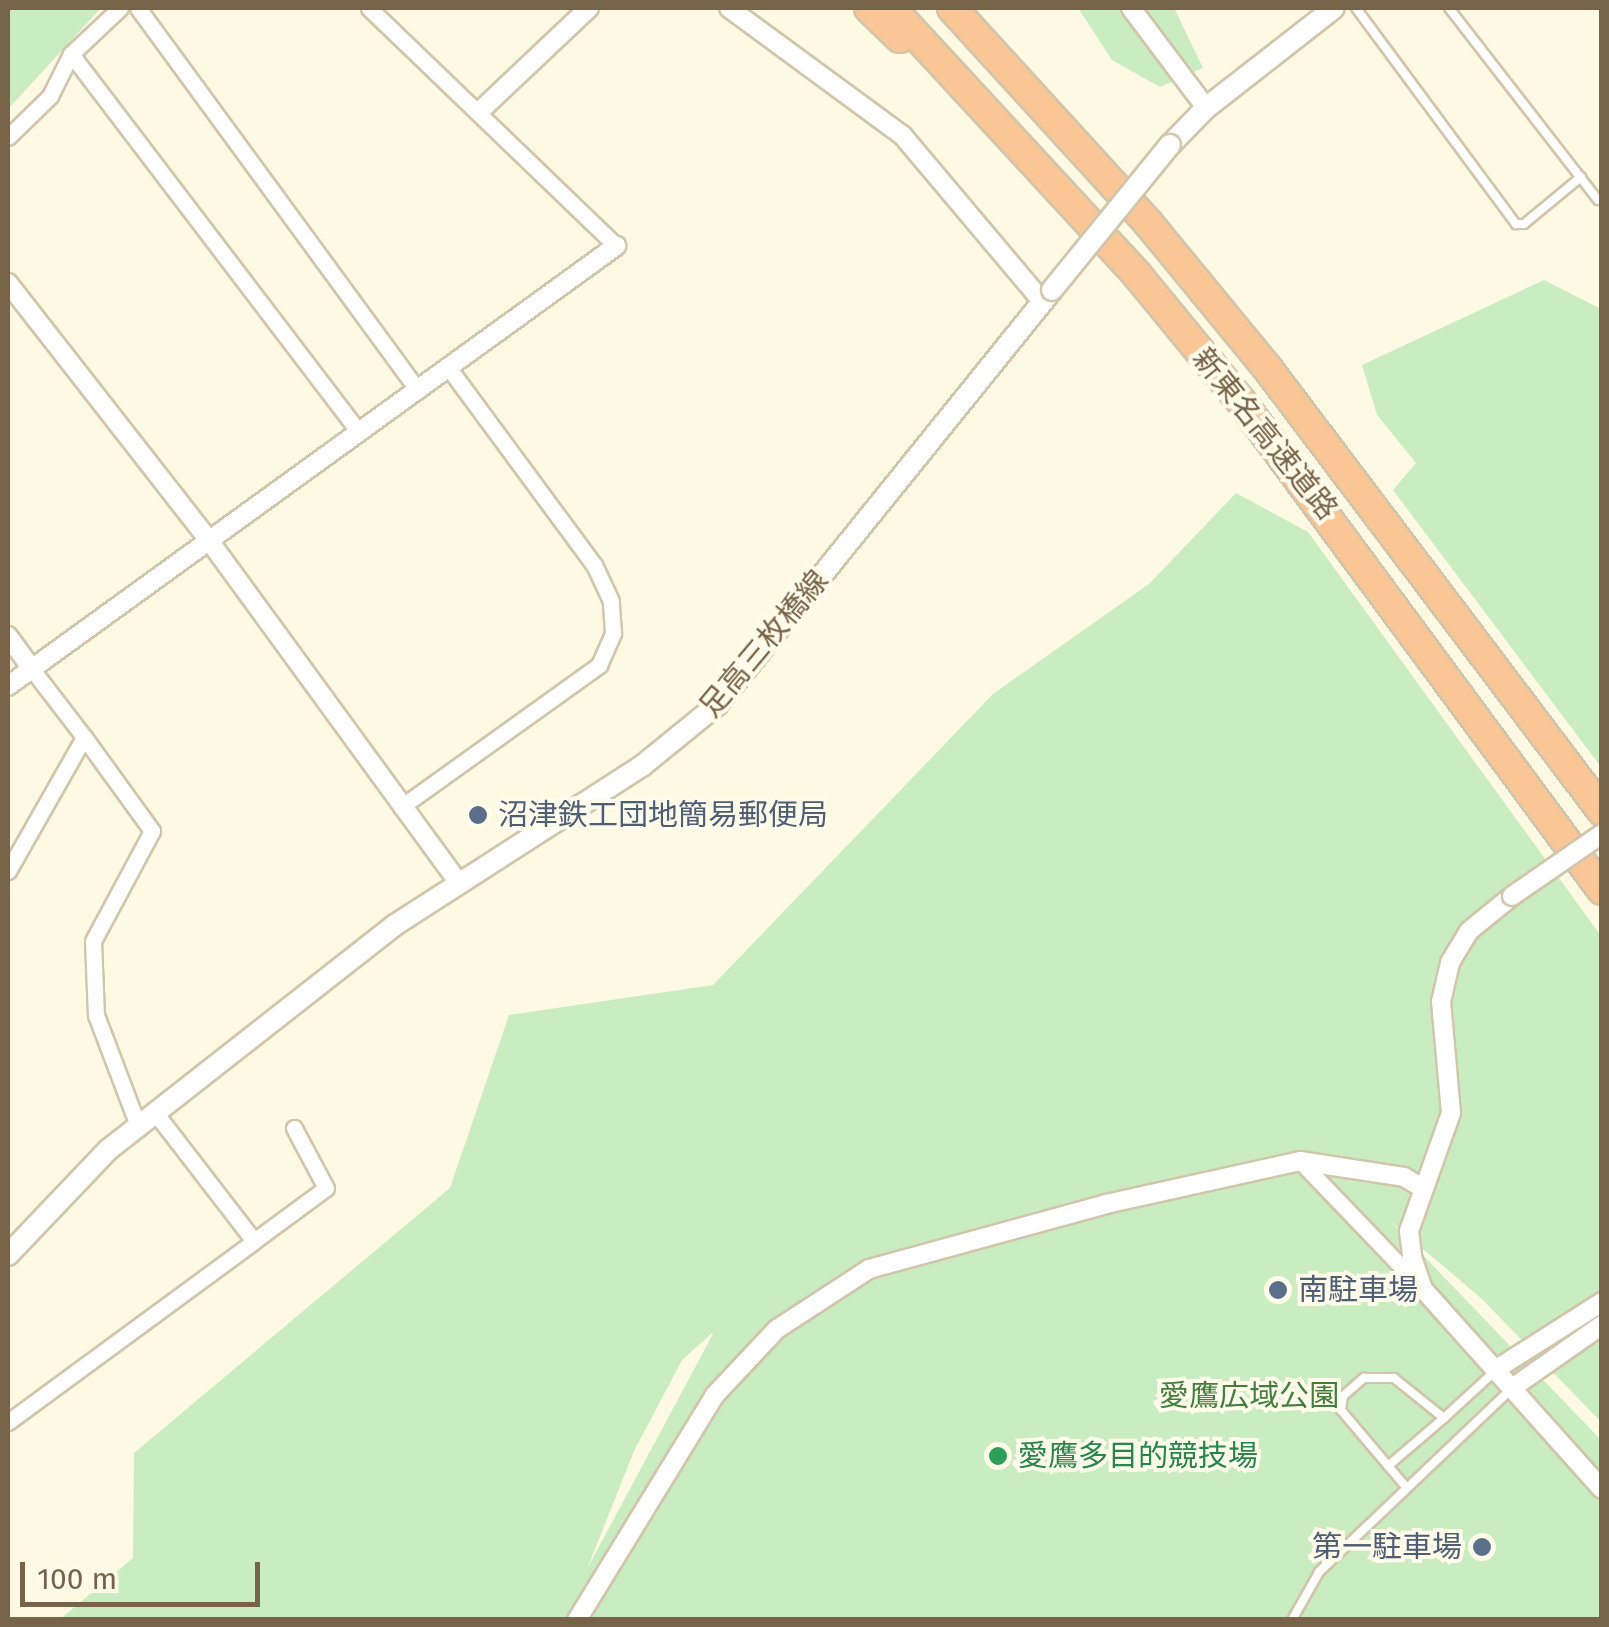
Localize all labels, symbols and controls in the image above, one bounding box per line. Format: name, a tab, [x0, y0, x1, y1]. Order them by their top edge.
street label: 新東名高速道路	[1185, 341, 1345, 527]
street label: 足高三枚橋線	[692, 563, 836, 725]
place label: 沼津鉄工団地簡易郵便局	[498, 797, 828, 833]
marker: 沼津鉄工団地簡易郵便局	[467, 804, 489, 826]
place label: 南駐車場	[1298, 1272, 1418, 1308]
marker: 南駐車場	[1267, 1279, 1289, 1301]
park label: 愛鷹広域公園	[1159, 1378, 1339, 1414]
place label: 愛鷹多目的競技場	[1018, 1438, 1258, 1474]
marker: 愛鷹多目的競技場	[987, 1445, 1009, 1467]
place label: 第一駐車場	[1312, 1529, 1462, 1565]
marker: 第一駐車場	[1471, 1536, 1493, 1558]
scale bar	[25, 1542, 265, 1604]
text: 100 m	[37, 1561, 117, 1597]

